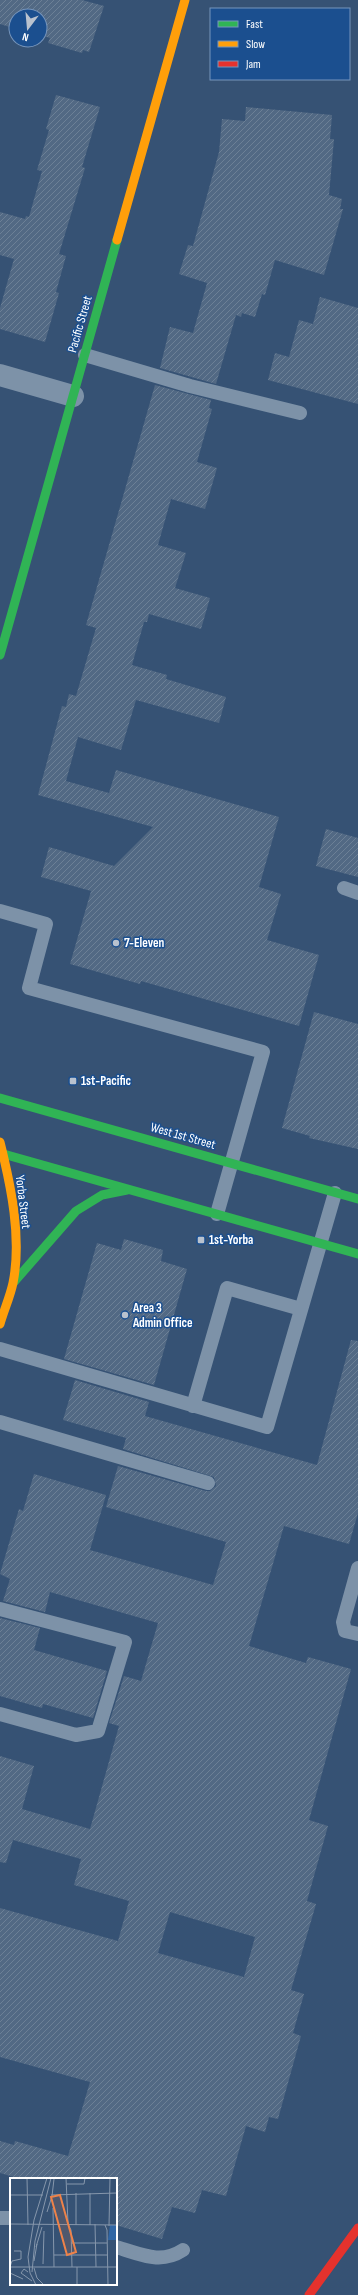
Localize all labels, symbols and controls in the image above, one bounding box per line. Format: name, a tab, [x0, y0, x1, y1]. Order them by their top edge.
north arrow	[8, 8, 48, 48]
legend	[210, 8, 350, 80]
text: Fast	[246, 17, 263, 32]
text: N	[21, 30, 30, 44]
text: Slow	[246, 37, 265, 52]
text: Jam	[245, 57, 261, 72]
street label: Pacific Street	[64, 294, 96, 354]
place label: 7-Eleven	[124, 935, 165, 951]
marker: 7-Eleven	[111, 938, 121, 948]
place label: 1st-Pacific	[81, 1073, 132, 1089]
marker: 1st-Pacific	[68, 1076, 78, 1086]
street label: West 1st Street	[149, 1119, 217, 1153]
street label: Yorba Street	[12, 1174, 34, 1230]
place label: 1st-Yorba	[209, 1232, 253, 1248]
marker: 1st-Yorba	[196, 1235, 206, 1245]
place label: Area 3 Admin Office	[132, 1300, 193, 1331]
marker: Area 3 Admin Office	[120, 1310, 130, 1320]
inset map	[10, 2178, 117, 2285]

